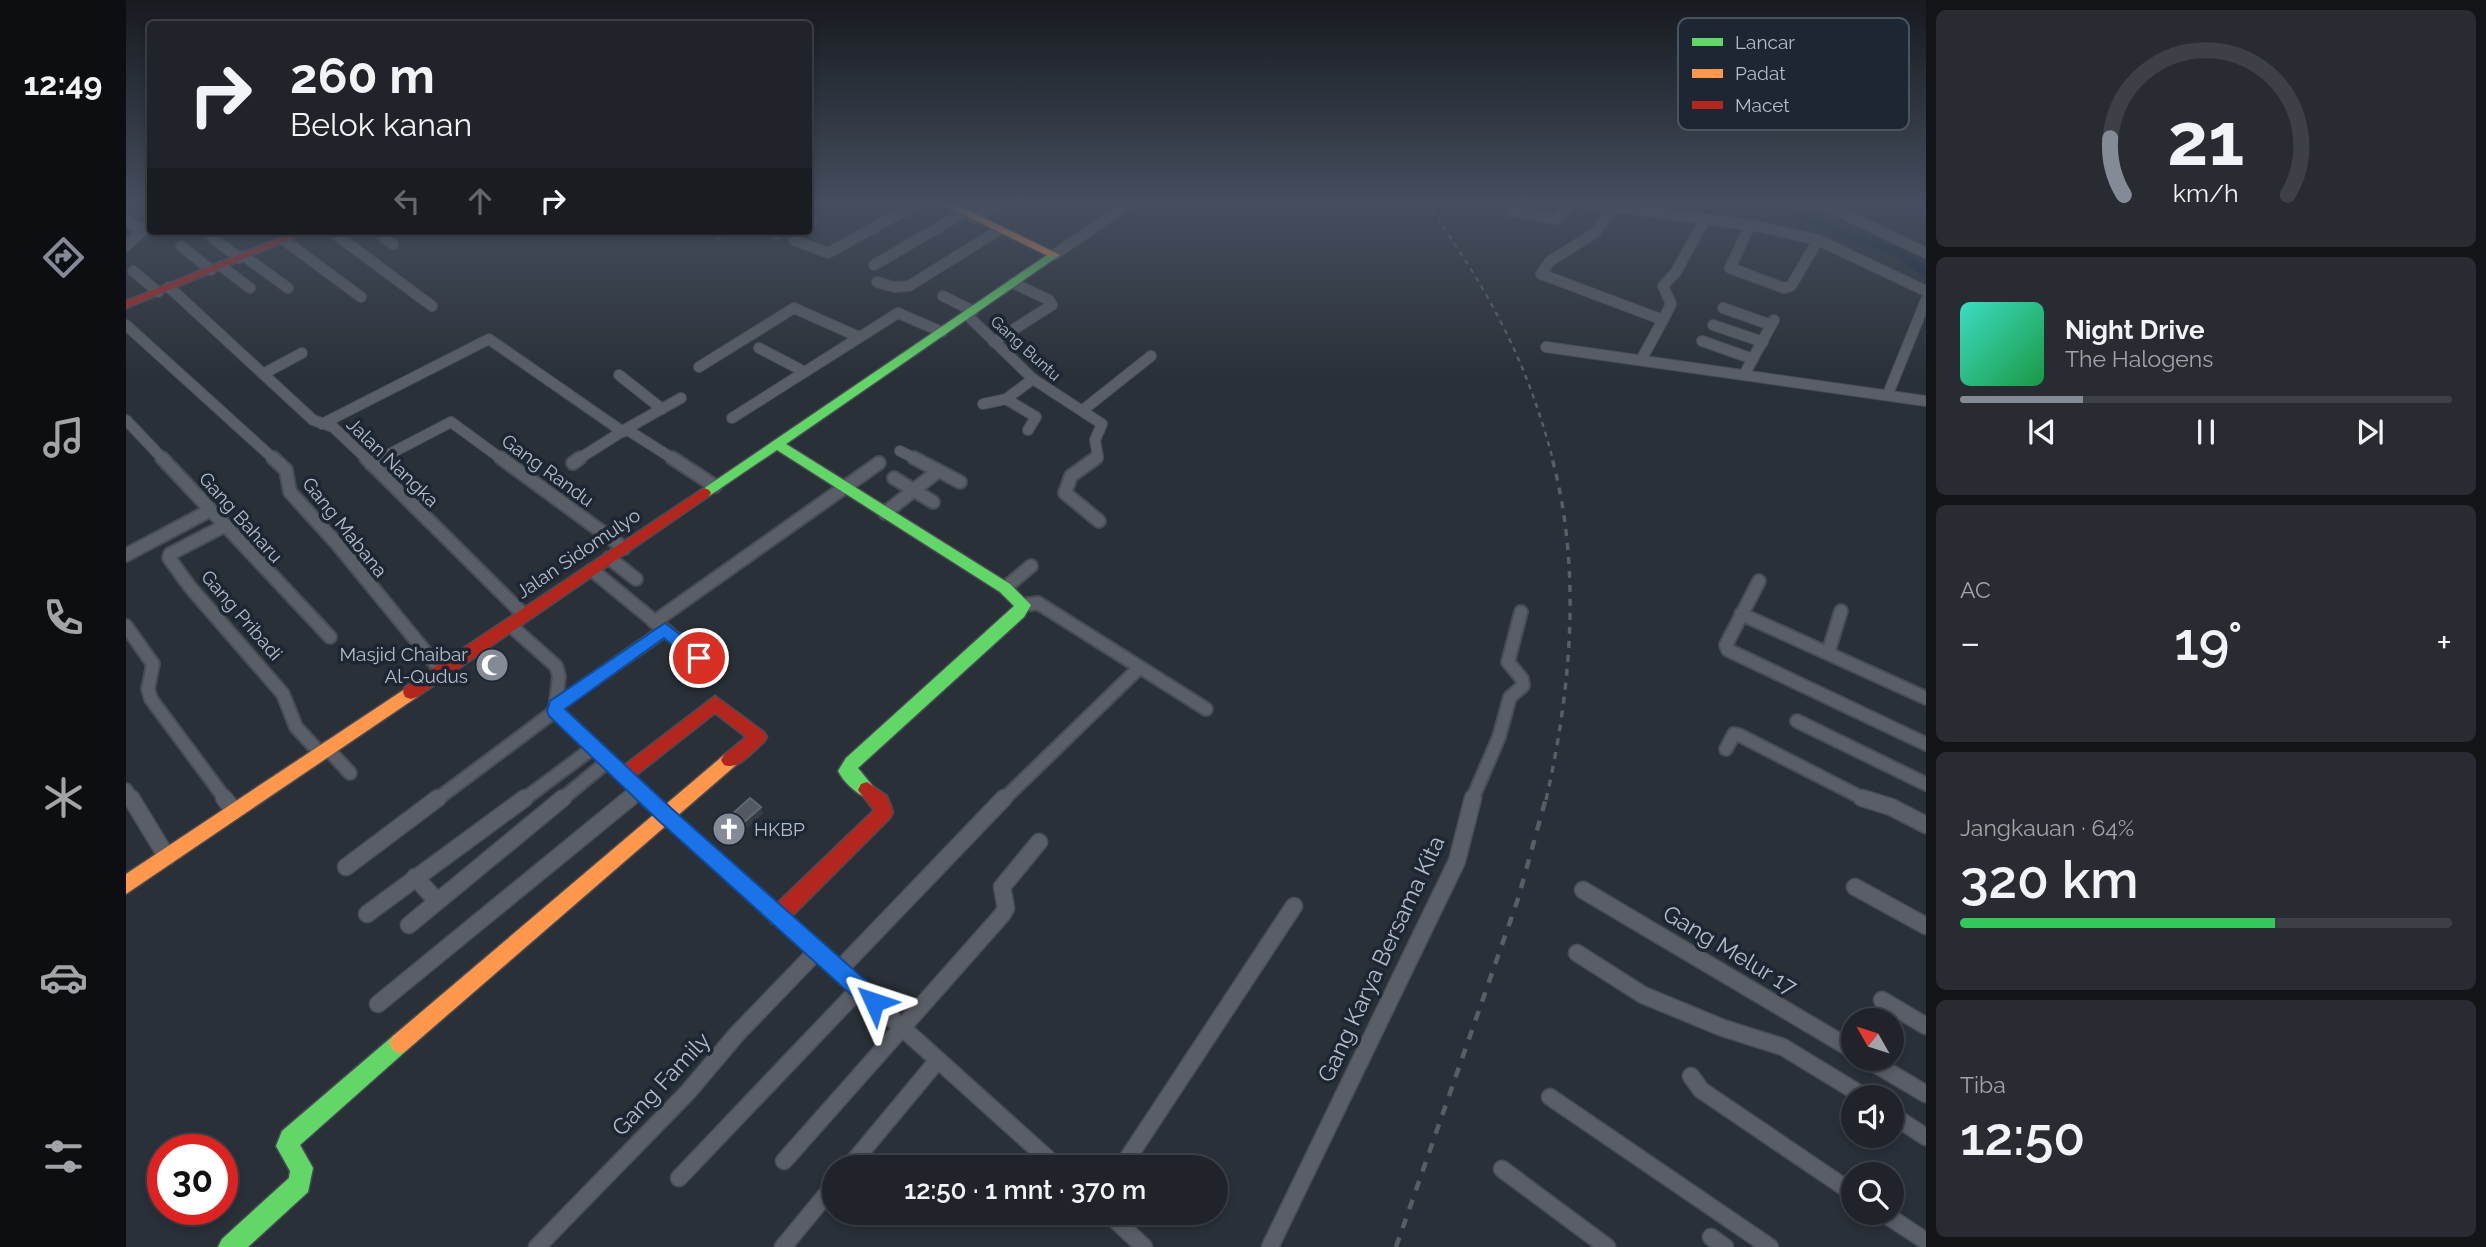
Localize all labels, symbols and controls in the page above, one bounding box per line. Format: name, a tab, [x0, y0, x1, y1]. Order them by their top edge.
legend	[1678, 18, 1909, 130]
text: Lancar	[1735, 31, 1795, 53]
text: 260 m	[290, 47, 435, 104]
icon: right	[175, 49, 266, 140]
text: Padat	[1735, 62, 1786, 84]
text: 12:49	[24, 65, 102, 102]
text: Macet	[1735, 94, 1790, 116]
text: 21	[2167, 97, 2245, 182]
text: Belok kanan	[290, 106, 472, 143]
text: km/h	[2173, 178, 2239, 208]
icon: left	[388, 182, 426, 220]
icon: ahead	[461, 182, 499, 220]
icon: right	[534, 182, 572, 220]
icon: directions	[39, 233, 88, 282]
street label: Gang Buntu	[987, 312, 1065, 385]
text: Night Drive	[2065, 315, 2204, 345]
text: The Halogens	[2065, 345, 2213, 372]
icon: music	[39, 413, 88, 462]
street label: Jalan Nangka	[343, 413, 443, 511]
icon: previous	[2023, 413, 2061, 451]
icon: pause	[2187, 413, 2225, 451]
icon: next	[2351, 413, 2389, 451]
street label: Gang Randu	[498, 429, 598, 511]
street label: Gang Baharu	[195, 467, 287, 567]
street label: Gang Mabana	[298, 473, 392, 581]
street label: Jalan Sidomulyo	[512, 503, 644, 603]
street label: Gang Pribadi	[197, 565, 287, 665]
text: AC	[1960, 576, 1991, 603]
icon: phone	[39, 593, 88, 642]
text: 19°	[2174, 611, 2242, 672]
text: −	[1960, 620, 1980, 665]
text: +	[2436, 620, 2452, 665]
pin	[669, 628, 729, 688]
icon: arrive	[680, 639, 718, 677]
place label: Masjid Chaibar Al-Qudus	[339, 643, 468, 687]
mosque icon: Masjid Chaibar Al-Qudus	[473, 646, 511, 684]
icon: climate	[39, 773, 88, 822]
church icon: HKBP	[710, 810, 748, 848]
text: Jangkauan · 64%	[1960, 814, 2134, 841]
place label: HKBP	[754, 818, 805, 840]
street label: Gang Karya Bersama Kita	[1312, 831, 1450, 1086]
text: 320 km	[1960, 849, 2139, 910]
street label: Gang Melur 17	[1658, 899, 1803, 1000]
icon: car	[39, 953, 88, 1002]
position arrow	[837, 965, 911, 1039]
north arrow	[1841, 1008, 1904, 1071]
map controls	[1841, 1008, 1904, 1225]
street label: Gang Family	[606, 1026, 715, 1141]
text: Tiba	[1960, 1071, 2006, 1098]
button: sound	[1841, 1085, 1904, 1148]
text: 12:50	[1960, 1106, 2085, 1167]
icon: filters	[39, 1132, 88, 1181]
speed limit sign: 30	[147, 1134, 238, 1225]
button: search	[1841, 1162, 1904, 1225]
text: 12:50 · 1 mnt · 370 m	[904, 1175, 1146, 1205]

